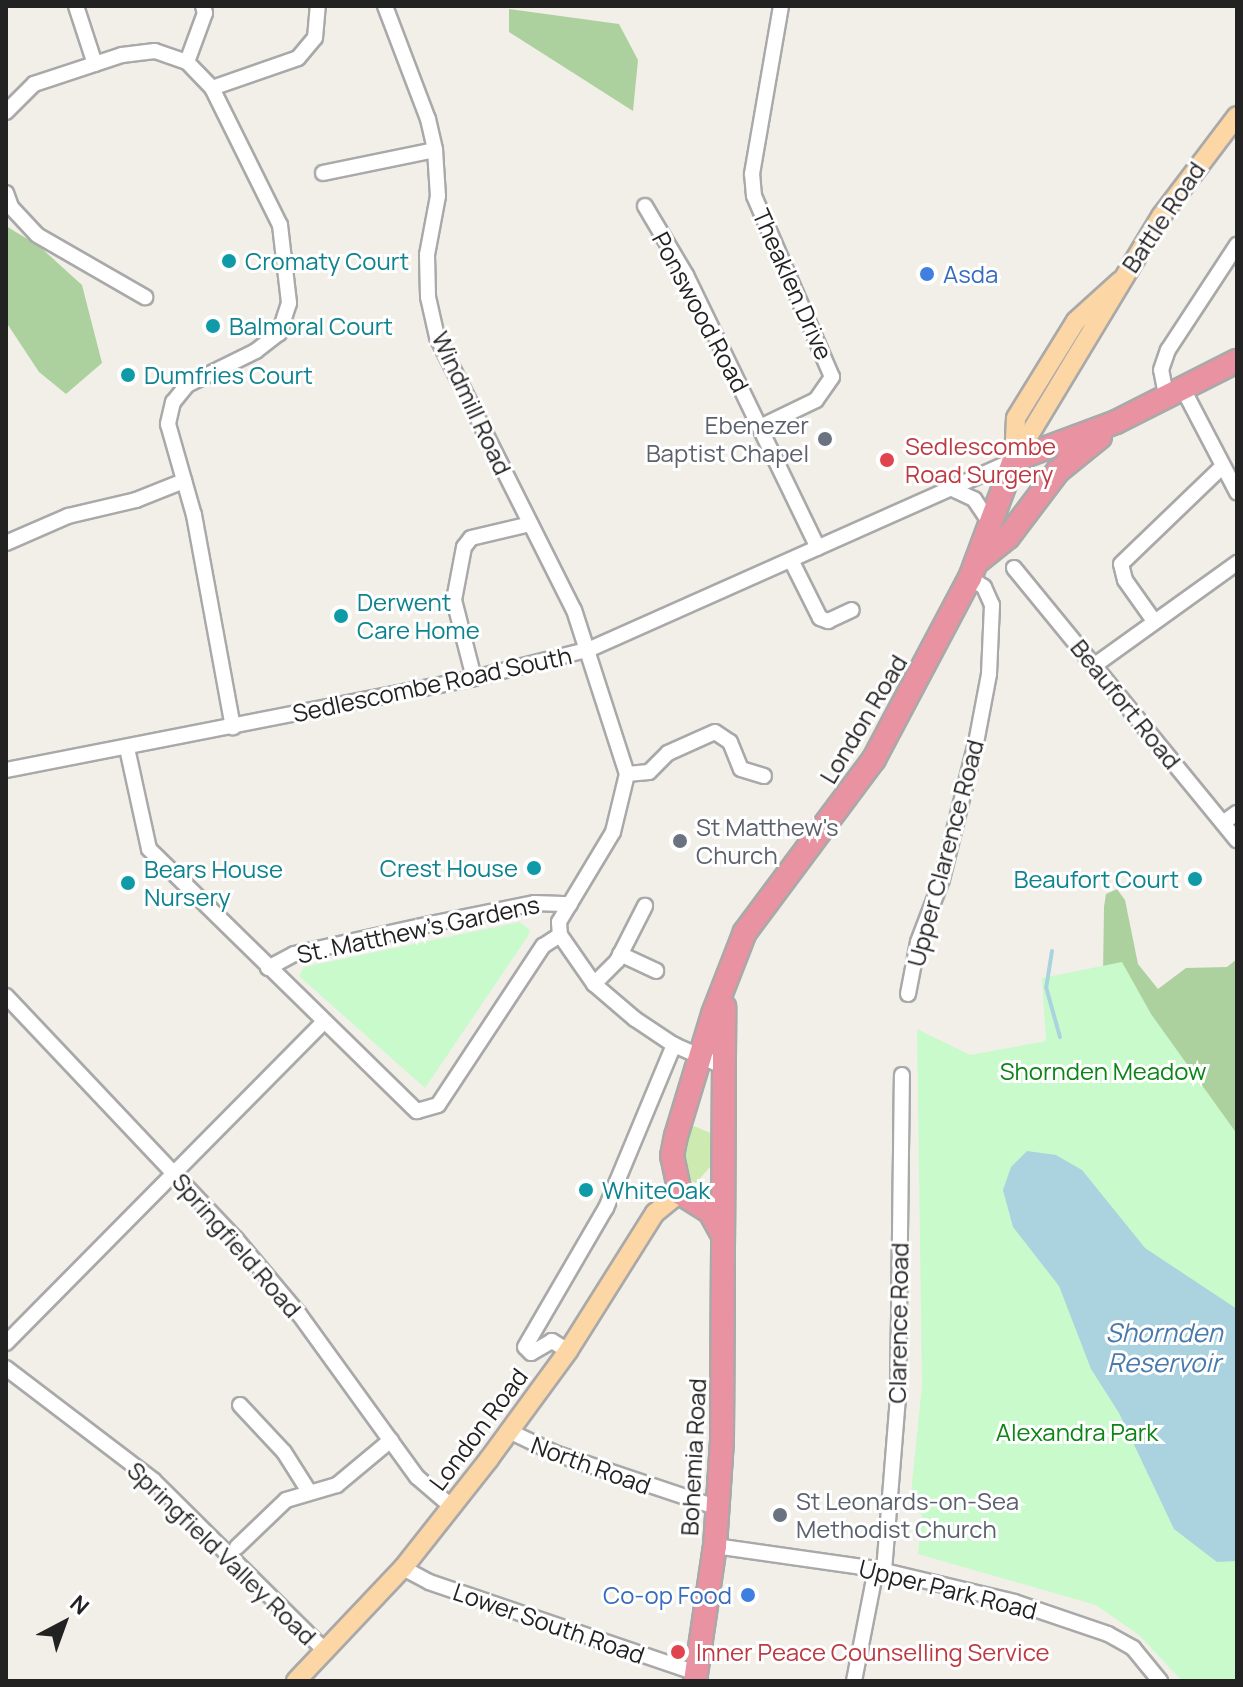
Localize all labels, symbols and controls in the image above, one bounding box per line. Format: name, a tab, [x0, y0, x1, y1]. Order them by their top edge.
street label: Battle Road	[1116, 156, 1210, 278]
street label: Theaklen Drive	[747, 204, 839, 364]
street label: Ponswood Road	[647, 227, 755, 397]
place label: Cromaty Court	[245, 247, 409, 275]
marker: Cromaty Court	[220, 252, 238, 270]
place label: Asda	[943, 260, 998, 288]
marker: Asda	[918, 265, 936, 283]
place label: Balmoral Court	[229, 312, 393, 340]
marker: Balmoral Court	[204, 317, 222, 335]
street label: Windmill Road	[426, 327, 518, 479]
place label: Dumfries Court	[144, 361, 313, 389]
marker: Dumfries Court	[119, 366, 137, 384]
place label: Ebenezer Baptist Chapel	[646, 411, 809, 467]
marker: Ebenezer Baptist Chapel	[816, 430, 834, 448]
place label: Sedlescombe Road Surgery	[905, 432, 1056, 488]
marker: Sedlescombe Road Surgery	[876, 449, 898, 471]
place label: Derwent Care Home	[357, 588, 480, 644]
marker: Derwent Care Home	[332, 607, 350, 625]
street label: Beaufort Road	[1065, 633, 1187, 775]
street label: Sedlescombe Road South	[290, 640, 574, 728]
street label: London Road	[813, 649, 913, 789]
street label: Upper Clarence Road	[901, 736, 989, 970]
place label: St Matthew's Church	[696, 813, 839, 869]
marker: St Matthew's Church	[671, 832, 689, 850]
place label: Crest House	[380, 854, 518, 882]
place label: Bears House Nursery	[144, 855, 283, 911]
marker: Crest House	[525, 859, 543, 877]
place label: Beaufort Court	[1014, 865, 1179, 893]
marker: Beaufort Court	[1186, 870, 1204, 888]
marker: Bears House Nursery	[119, 874, 137, 892]
street label: St. Matthew's Gardens	[294, 889, 542, 969]
park label: Shornden Meadow	[1000, 1057, 1206, 1085]
street label: Springfield Road	[167, 1167, 307, 1323]
place label: WhiteOak	[602, 1176, 710, 1204]
marker: WhiteOak	[577, 1181, 595, 1199]
street label: Clarence Road	[882, 1242, 914, 1404]
water label: Shornden Reservoir	[1105, 1317, 1223, 1378]
street label: London Road	[423, 1362, 533, 1496]
street label: Bohemia Road	[674, 1377, 712, 1537]
park label: Alexandra Park	[996, 1418, 1158, 1446]
street label: North Road	[527, 1430, 655, 1500]
street label: Springfield Valley Road	[122, 1455, 322, 1651]
place label: St Leonards-on-Sea Methodist Church	[796, 1487, 1019, 1543]
marker: St Leonards-on-Sea Methodist Church	[771, 1506, 789, 1524]
street label: Upper Park Road	[856, 1553, 1040, 1625]
street label: Lower South Road	[450, 1577, 648, 1669]
place label: Co-op Food	[603, 1581, 732, 1609]
north arrow	[24, 1583, 104, 1663]
marker: Co-op Food	[739, 1586, 757, 1604]
text: N	[64, 1588, 96, 1621]
place label: Inner Peace Counselling Service	[696, 1638, 1050, 1666]
marker: Inner Peace Counselling Service	[667, 1641, 689, 1663]

